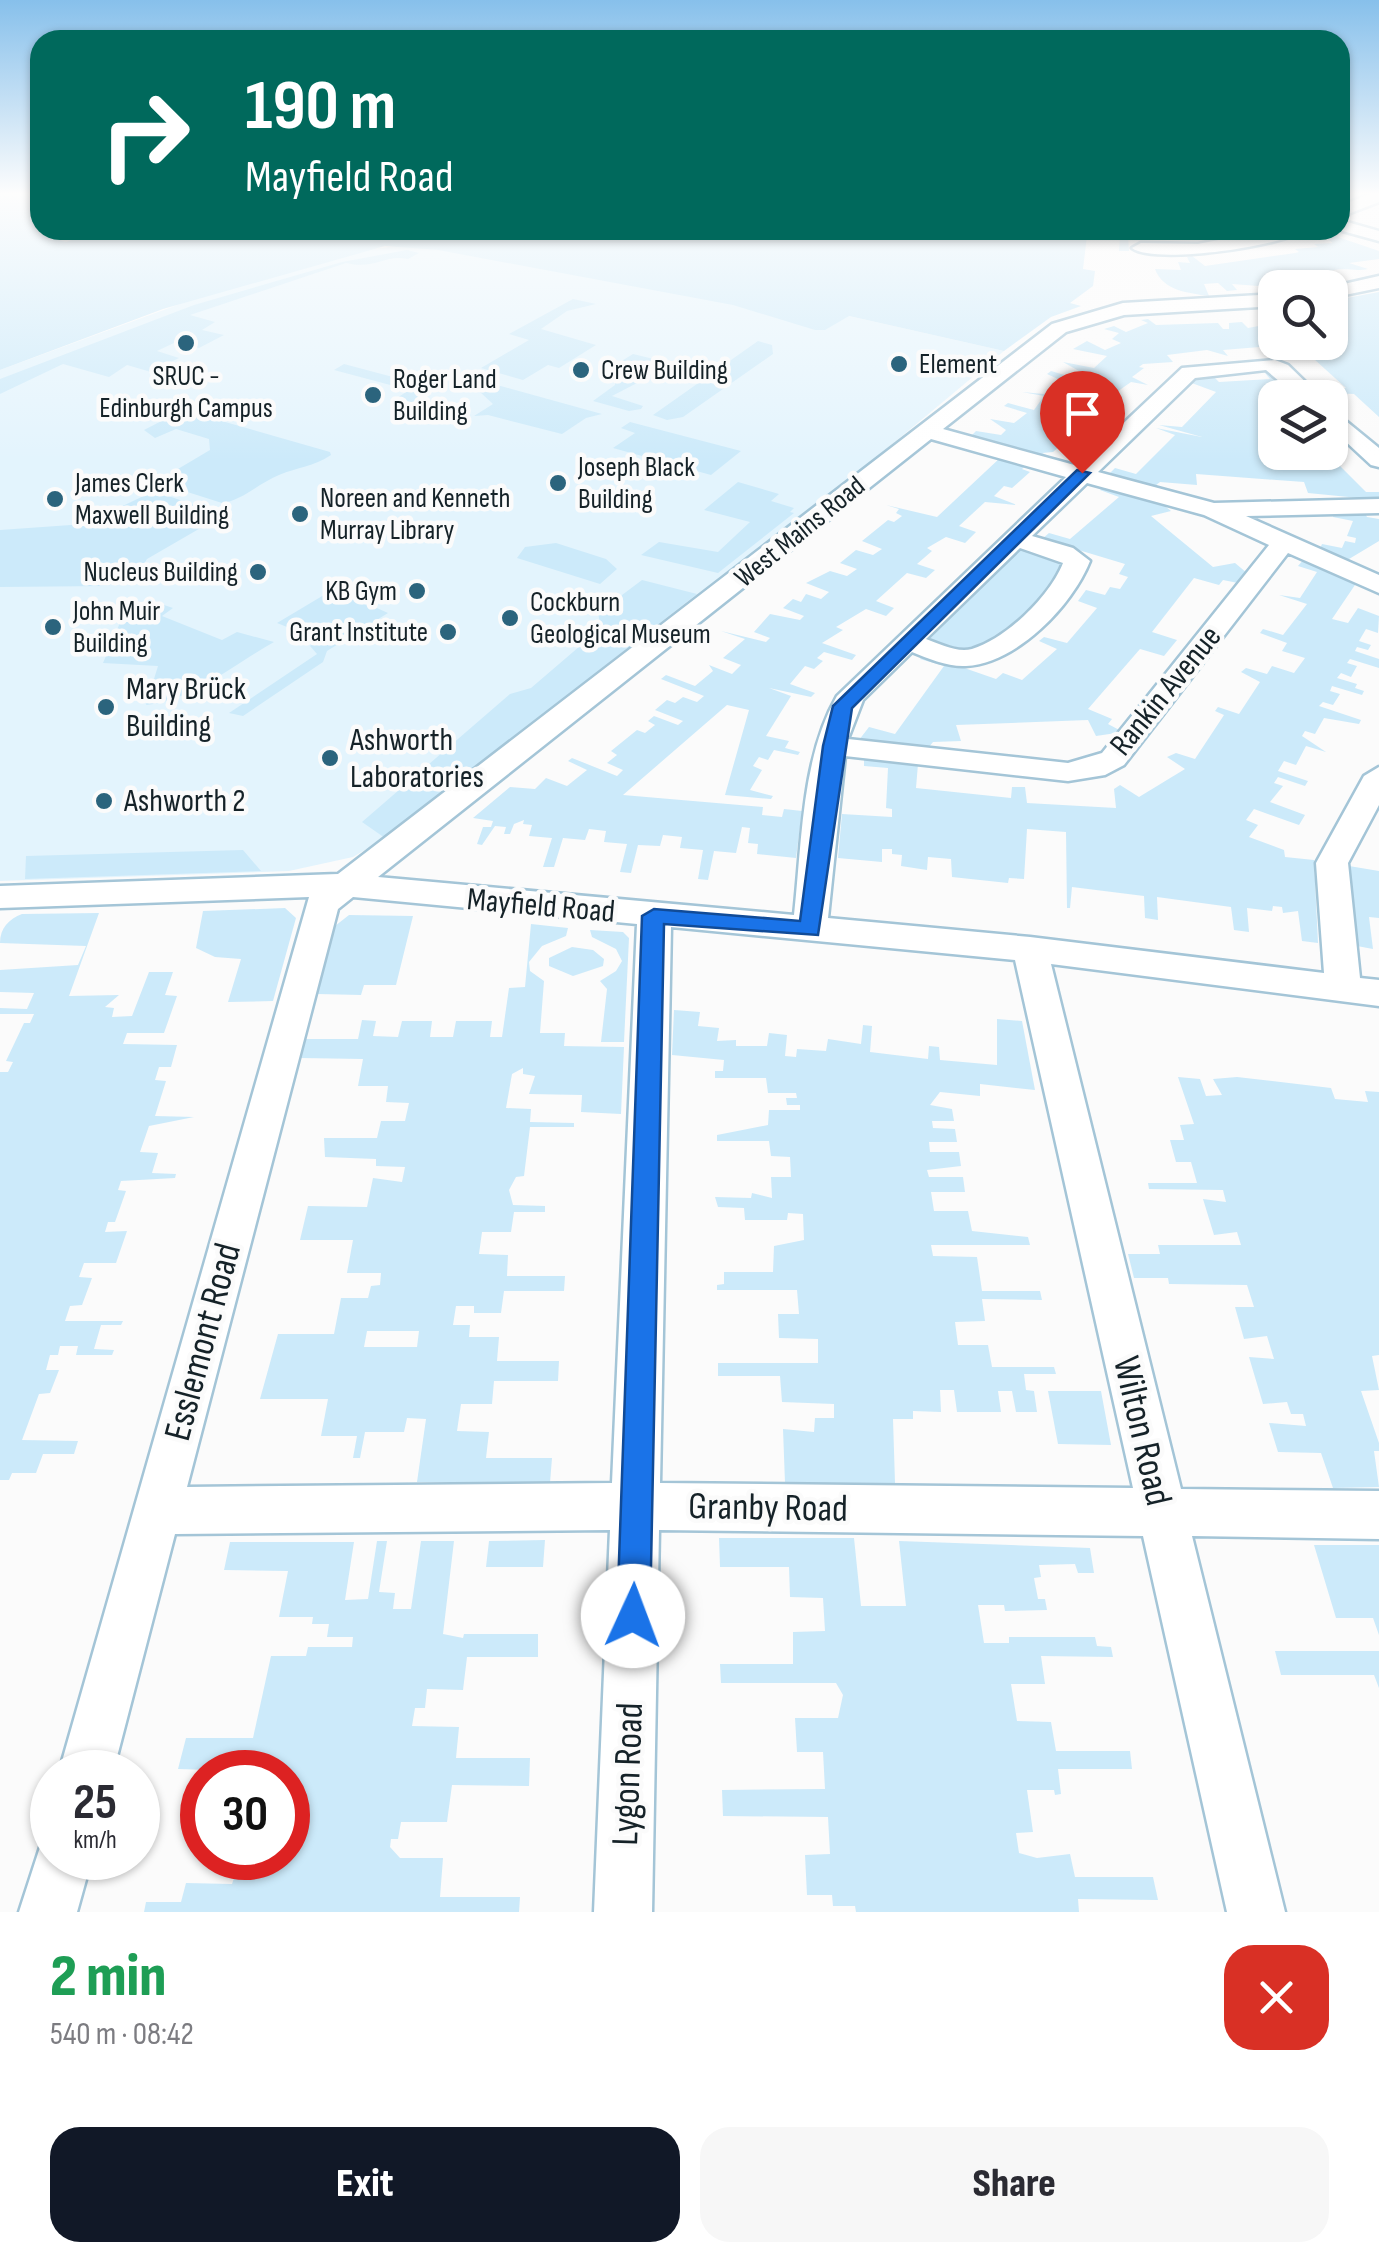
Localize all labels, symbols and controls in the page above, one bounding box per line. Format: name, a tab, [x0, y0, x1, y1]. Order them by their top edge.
text: 190 m	[245, 65, 396, 149]
icon: right	[80, 70, 210, 200]
text: Mayfield Road	[245, 150, 454, 205]
map controls	[1258, 270, 1348, 470]
button: search	[1258, 270, 1348, 360]
marker: SRUC - Edinburgh Campus	[175, 332, 197, 354]
place label: Element	[919, 348, 997, 381]
marker: Element	[888, 353, 910, 375]
place label: Crew Building	[601, 354, 728, 387]
marker: Crew Building	[570, 359, 592, 381]
place label: SRUC - Edinburgh Campus	[99, 360, 273, 425]
place label: Roger Land Building	[393, 363, 497, 428]
pin	[1040, 371, 1125, 474]
button: layers	[1258, 380, 1348, 470]
marker: Roger Land Building	[362, 384, 384, 406]
icon: arrive	[1055, 386, 1110, 441]
place label: Joseph Black Building	[577, 451, 695, 516]
place label: James Clerk Maxwell Building	[74, 467, 229, 532]
street label: West Mains Road	[728, 470, 872, 594]
marker: Joseph Black Building	[547, 472, 569, 494]
place label: Noreen and Kenneth Murray Library	[320, 482, 510, 547]
marker: James Clerk Maxwell Building	[44, 488, 66, 510]
marker: Noreen and Kenneth Murray Library	[289, 503, 311, 525]
place label: Nucleus Building	[84, 556, 238, 589]
marker: Nucleus Building	[247, 561, 269, 583]
place label: KB Gym	[325, 575, 397, 608]
marker: KB Gym	[406, 580, 428, 602]
place label: Cockburn Geological Museum	[530, 586, 711, 651]
place label: John Muir Building	[72, 595, 160, 660]
marker: Cockburn Geological Museum	[499, 607, 521, 629]
marker: John Muir Building	[42, 616, 64, 638]
place label: Grant Institute	[289, 616, 428, 649]
street label: Rankin Avenue	[1102, 618, 1230, 764]
marker: Grant Institute	[437, 621, 459, 643]
place label: Mary Brück Building	[126, 670, 246, 746]
marker: Mary Brück Building	[95, 696, 117, 718]
place label: Ashworth Laboratories	[349, 721, 484, 797]
marker: Ashworth Laboratories	[319, 747, 341, 769]
place label: Ashworth 2	[123, 782, 245, 821]
marker: Ashworth 2	[93, 790, 115, 812]
street label: Mayfield Road	[465, 880, 617, 932]
street label: Esslemont Road	[155, 1238, 251, 1446]
street label: Wilton Road	[1103, 1352, 1181, 1510]
street label: Granby Road	[688, 1484, 848, 1532]
position arrow	[581, 1564, 685, 1668]
street label: Lygon Road	[603, 1702, 653, 1846]
speed limit sign: 30	[180, 1750, 310, 1880]
text: 25	[73, 1773, 117, 1833]
text: km/h	[73, 1825, 117, 1856]
text: 2 min	[50, 1941, 166, 2013]
button: close	[1224, 1945, 1329, 2050]
text: 540 m · 08:42	[50, 2015, 194, 2054]
button: Exit	[50, 2127, 680, 2242]
button: Share	[700, 2127, 1329, 2242]

